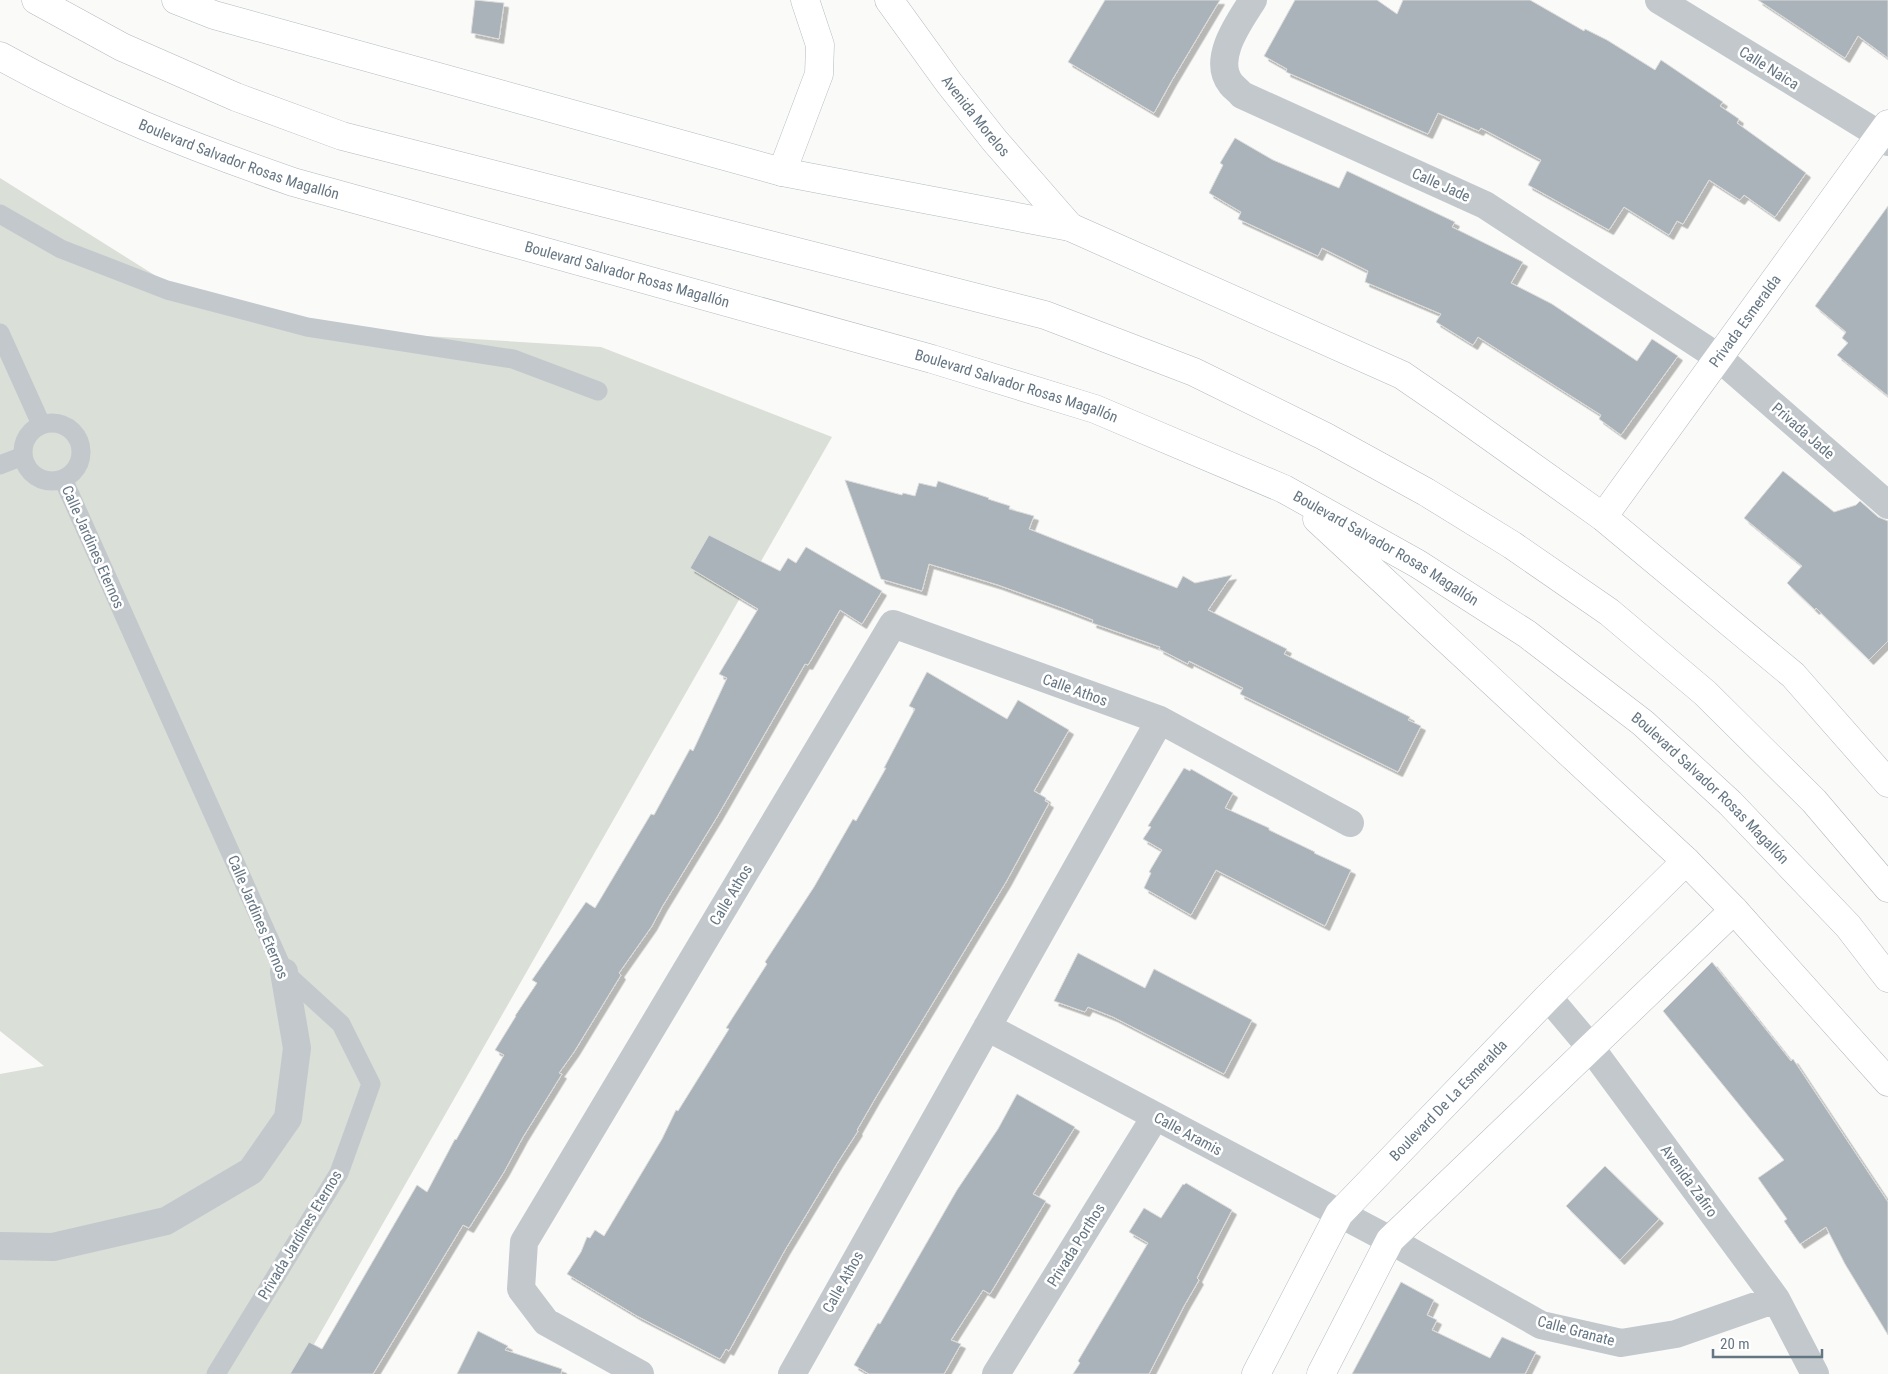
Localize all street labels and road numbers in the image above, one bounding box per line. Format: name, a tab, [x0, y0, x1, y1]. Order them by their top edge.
street label: Calle Naica	[1736, 43, 1802, 93]
street label: Avenida Morelos	[938, 72, 1014, 161]
street label: Boulevard Salvador Rosas Magallón	[136, 115, 341, 203]
street label: Calle Jade	[1409, 164, 1473, 206]
street label: Boulevard Salvador Rosas Magallón	[523, 238, 732, 311]
street label: Privada Esmeralda	[1705, 271, 1785, 371]
street label: Boulevard Salvador Rosas Magallón	[913, 346, 1121, 427]
street label: Privada Jade	[1768, 399, 1838, 463]
street label: Calle Jardines Eternos	[58, 483, 128, 611]
street label: Boulevard Salvador Rosas Magallón	[1290, 487, 1482, 610]
street label: Calle Athos	[1040, 670, 1110, 710]
street label: Boulevard Salvador Rosas Magallón	[1628, 708, 1793, 868]
street label: Calle Jardines Eternos	[224, 852, 292, 982]
street label: Calle Athos	[706, 861, 756, 929]
street label: Boulevard De La Esmeralda	[1386, 1036, 1511, 1165]
street label: Calle Aramis	[1151, 1109, 1225, 1160]
street label: Avenida Zafiro	[1657, 1141, 1721, 1221]
street label: Privada Jardines Eternos	[254, 1167, 346, 1303]
street label: Privada Porthos	[1043, 1200, 1109, 1290]
street label: Calle Athos	[819, 1248, 867, 1316]
street label: Calle Granate	[1535, 1312, 1617, 1350]

